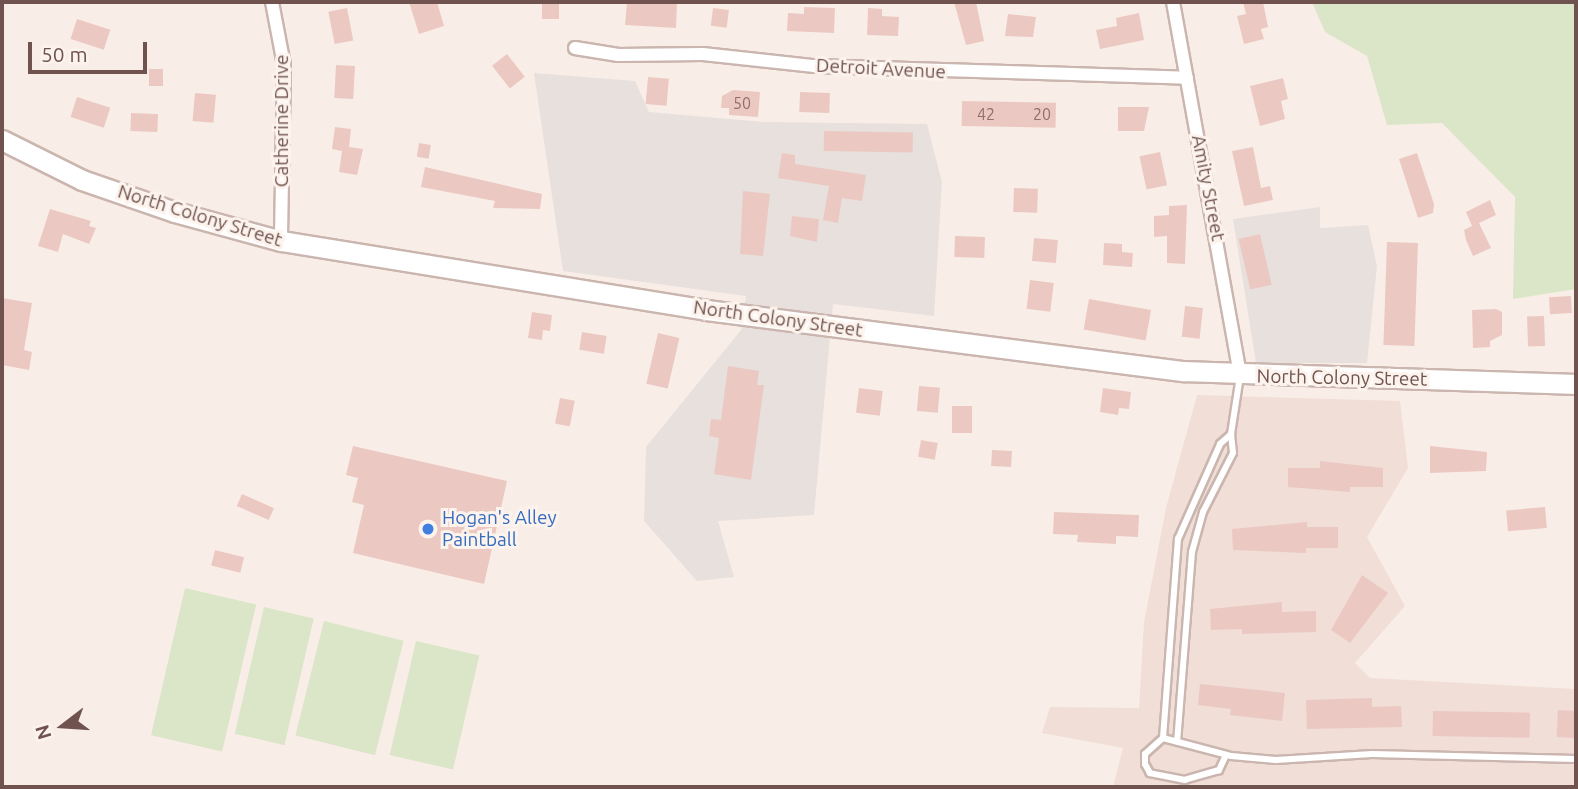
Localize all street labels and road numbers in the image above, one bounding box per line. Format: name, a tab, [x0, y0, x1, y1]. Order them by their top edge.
street label: Detroit Avenue	[815, 54, 947, 84]
street label: Catherine Drive	[271, 55, 293, 187]
street label: Amity Street	[1187, 133, 1229, 243]
street label: North Colony Street	[115, 180, 285, 252]
street label: North Colony Street	[692, 296, 864, 342]
street label: North Colony Street	[1256, 365, 1428, 391]

